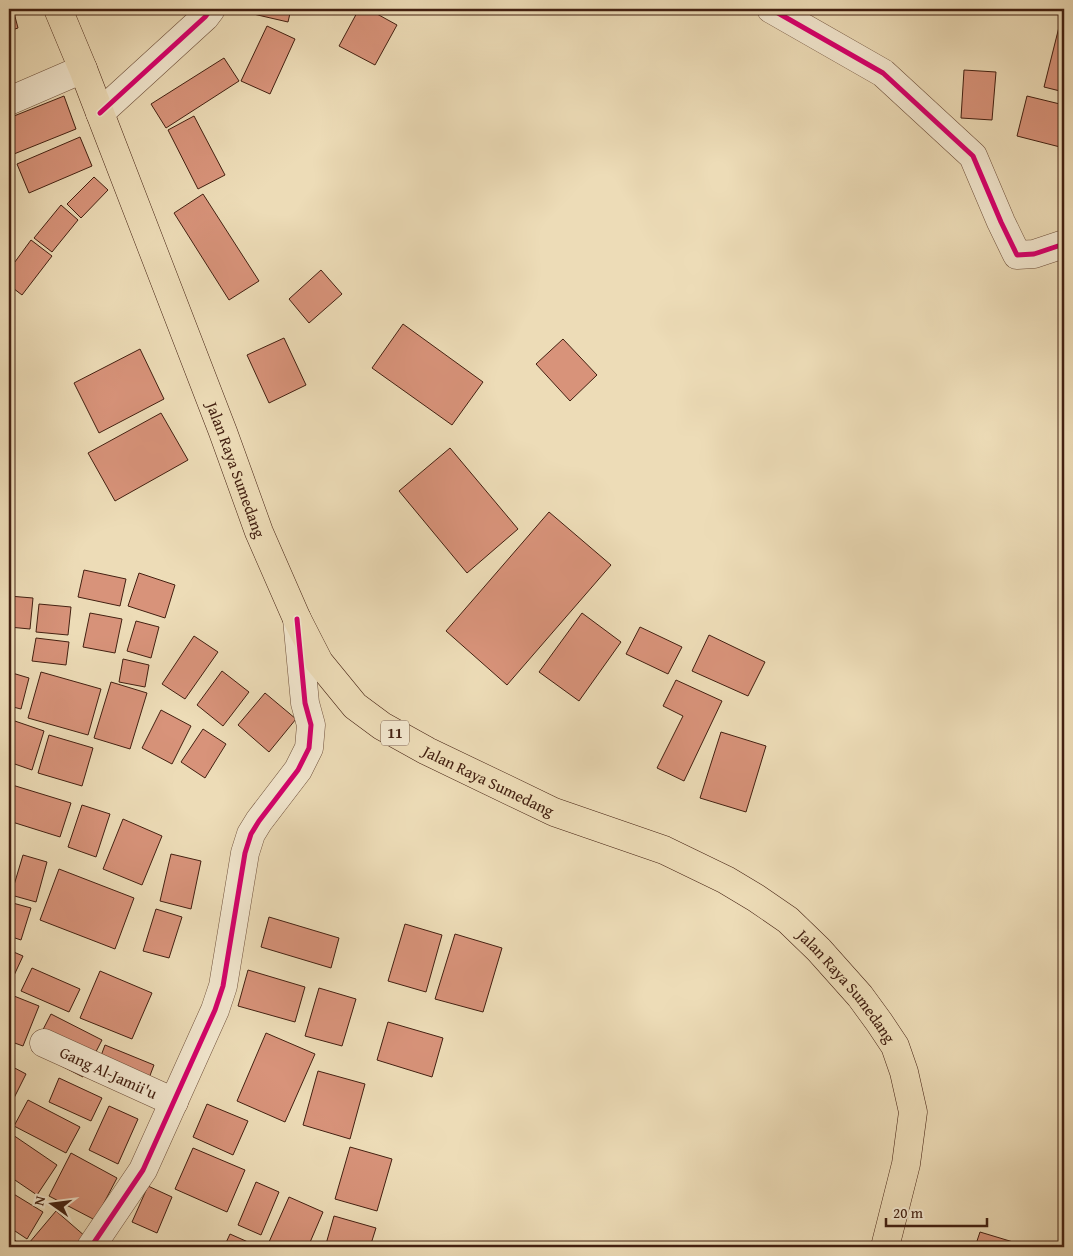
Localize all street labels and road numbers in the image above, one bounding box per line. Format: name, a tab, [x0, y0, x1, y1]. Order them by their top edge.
street label: Jalan Raya Sumedang	[200, 396, 272, 542]
road number: 11	[381, 720, 409, 746]
street label: Jalan Raya Sumedang	[417, 738, 558, 822]
street label: Jalan Raya Sumedang	[790, 922, 902, 1048]
street label: Gang Al-Jamii'u	[56, 1040, 162, 1105]

